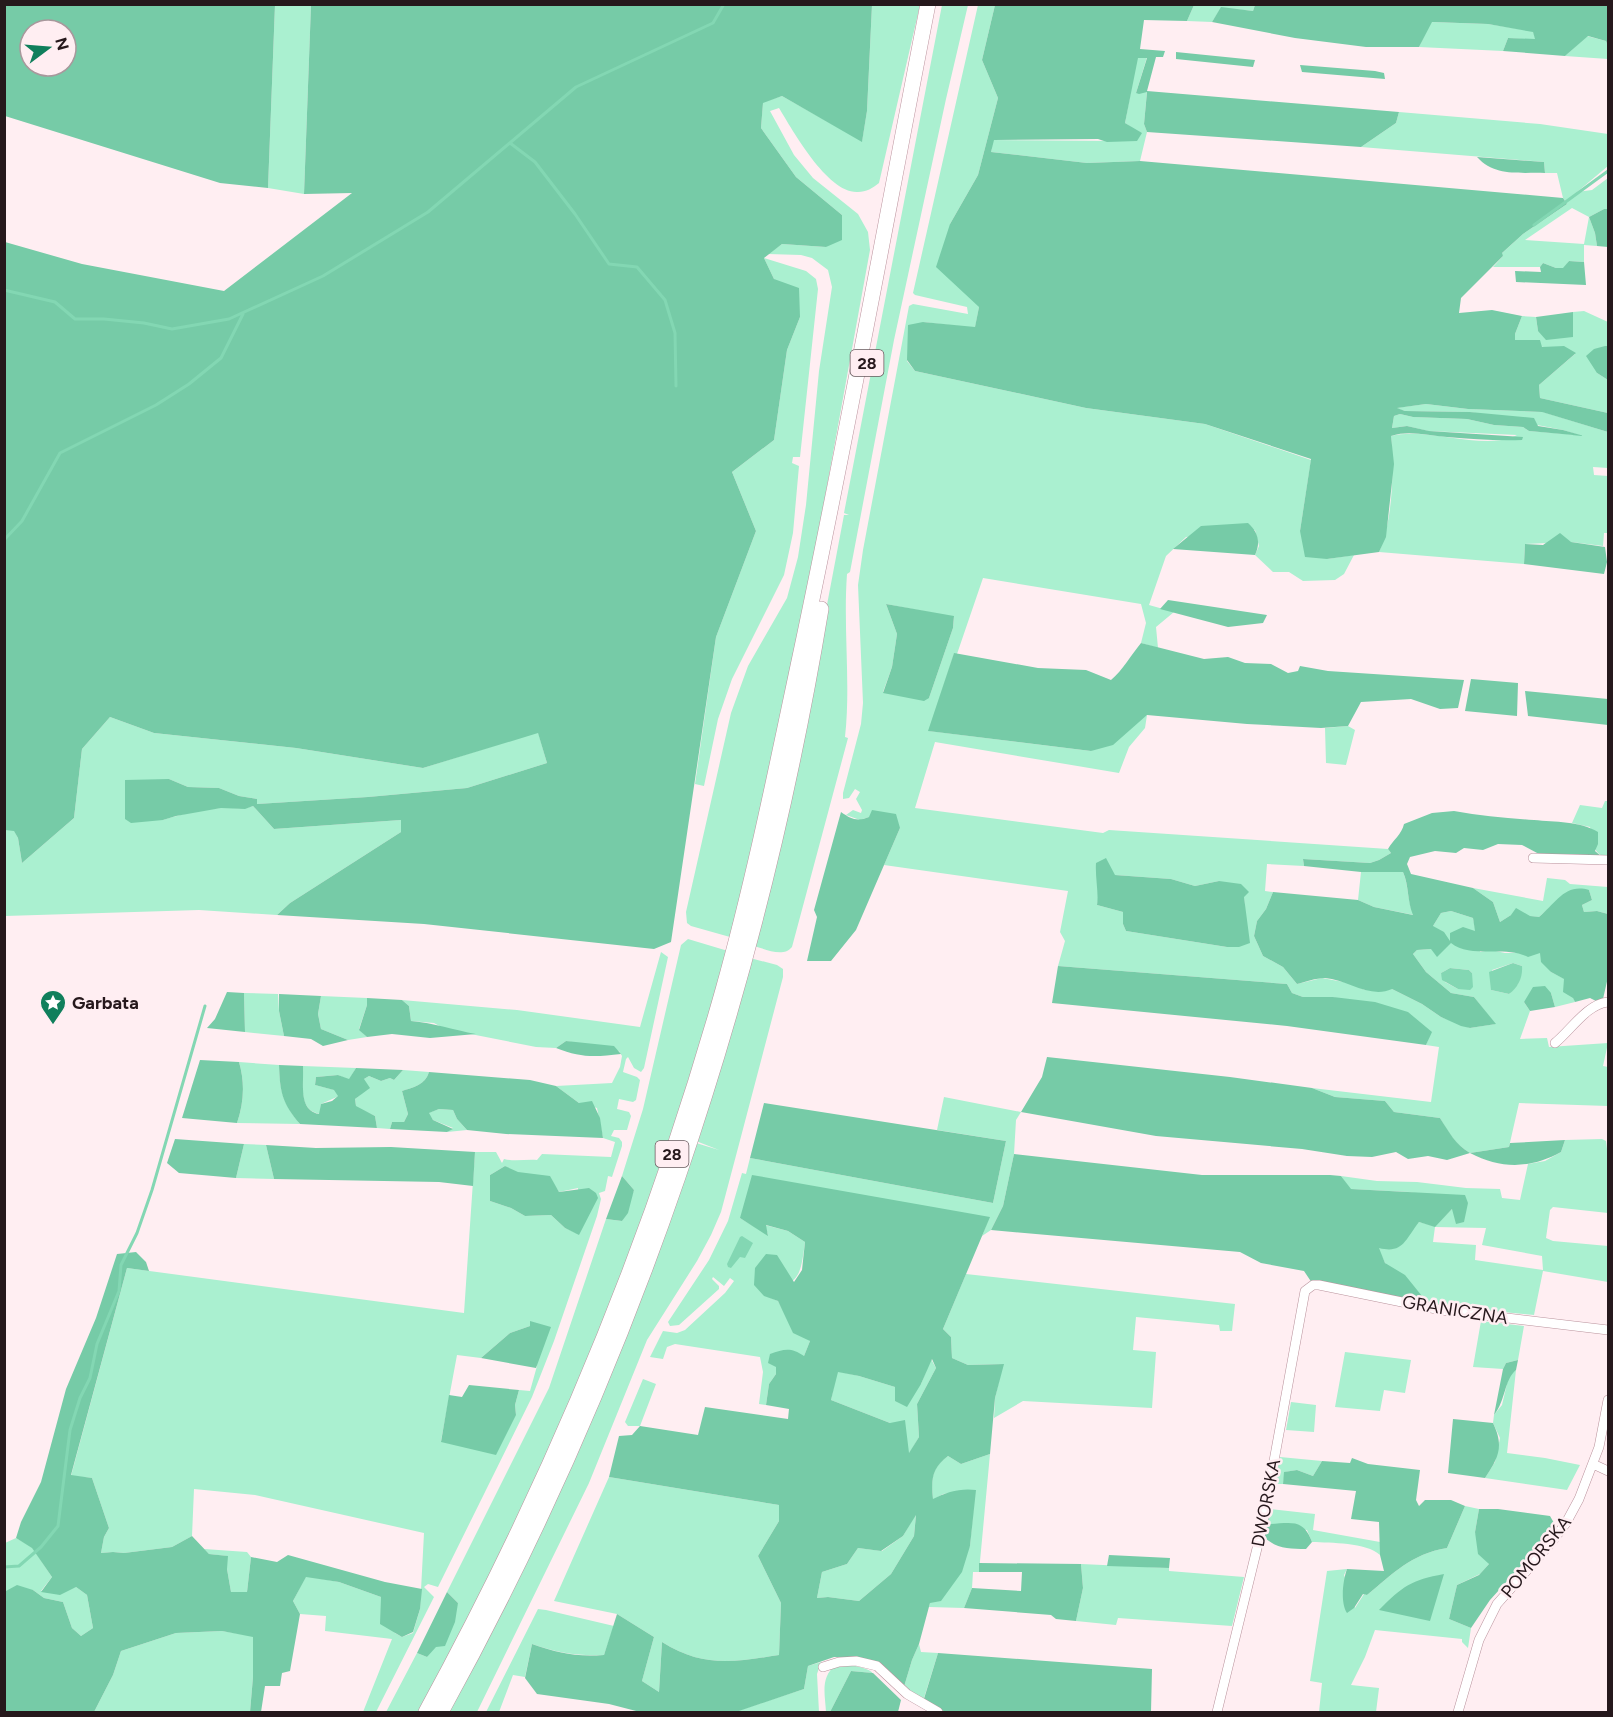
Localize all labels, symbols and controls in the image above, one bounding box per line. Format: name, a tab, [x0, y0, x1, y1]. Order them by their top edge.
north arrow	[18, 18, 78, 78]
text: N	[51, 35, 73, 53]
road number: 28	[850, 350, 884, 376]
place icon: Garbata	[38, 988, 68, 1026]
place label: Garbata	[72, 992, 139, 1014]
road number: 28	[656, 1141, 688, 1167]
street label: GRANICZNA	[1401, 1291, 1509, 1329]
street label: DWORSKA	[1247, 1457, 1285, 1549]
street label: POMORSKA	[1496, 1512, 1576, 1602]

